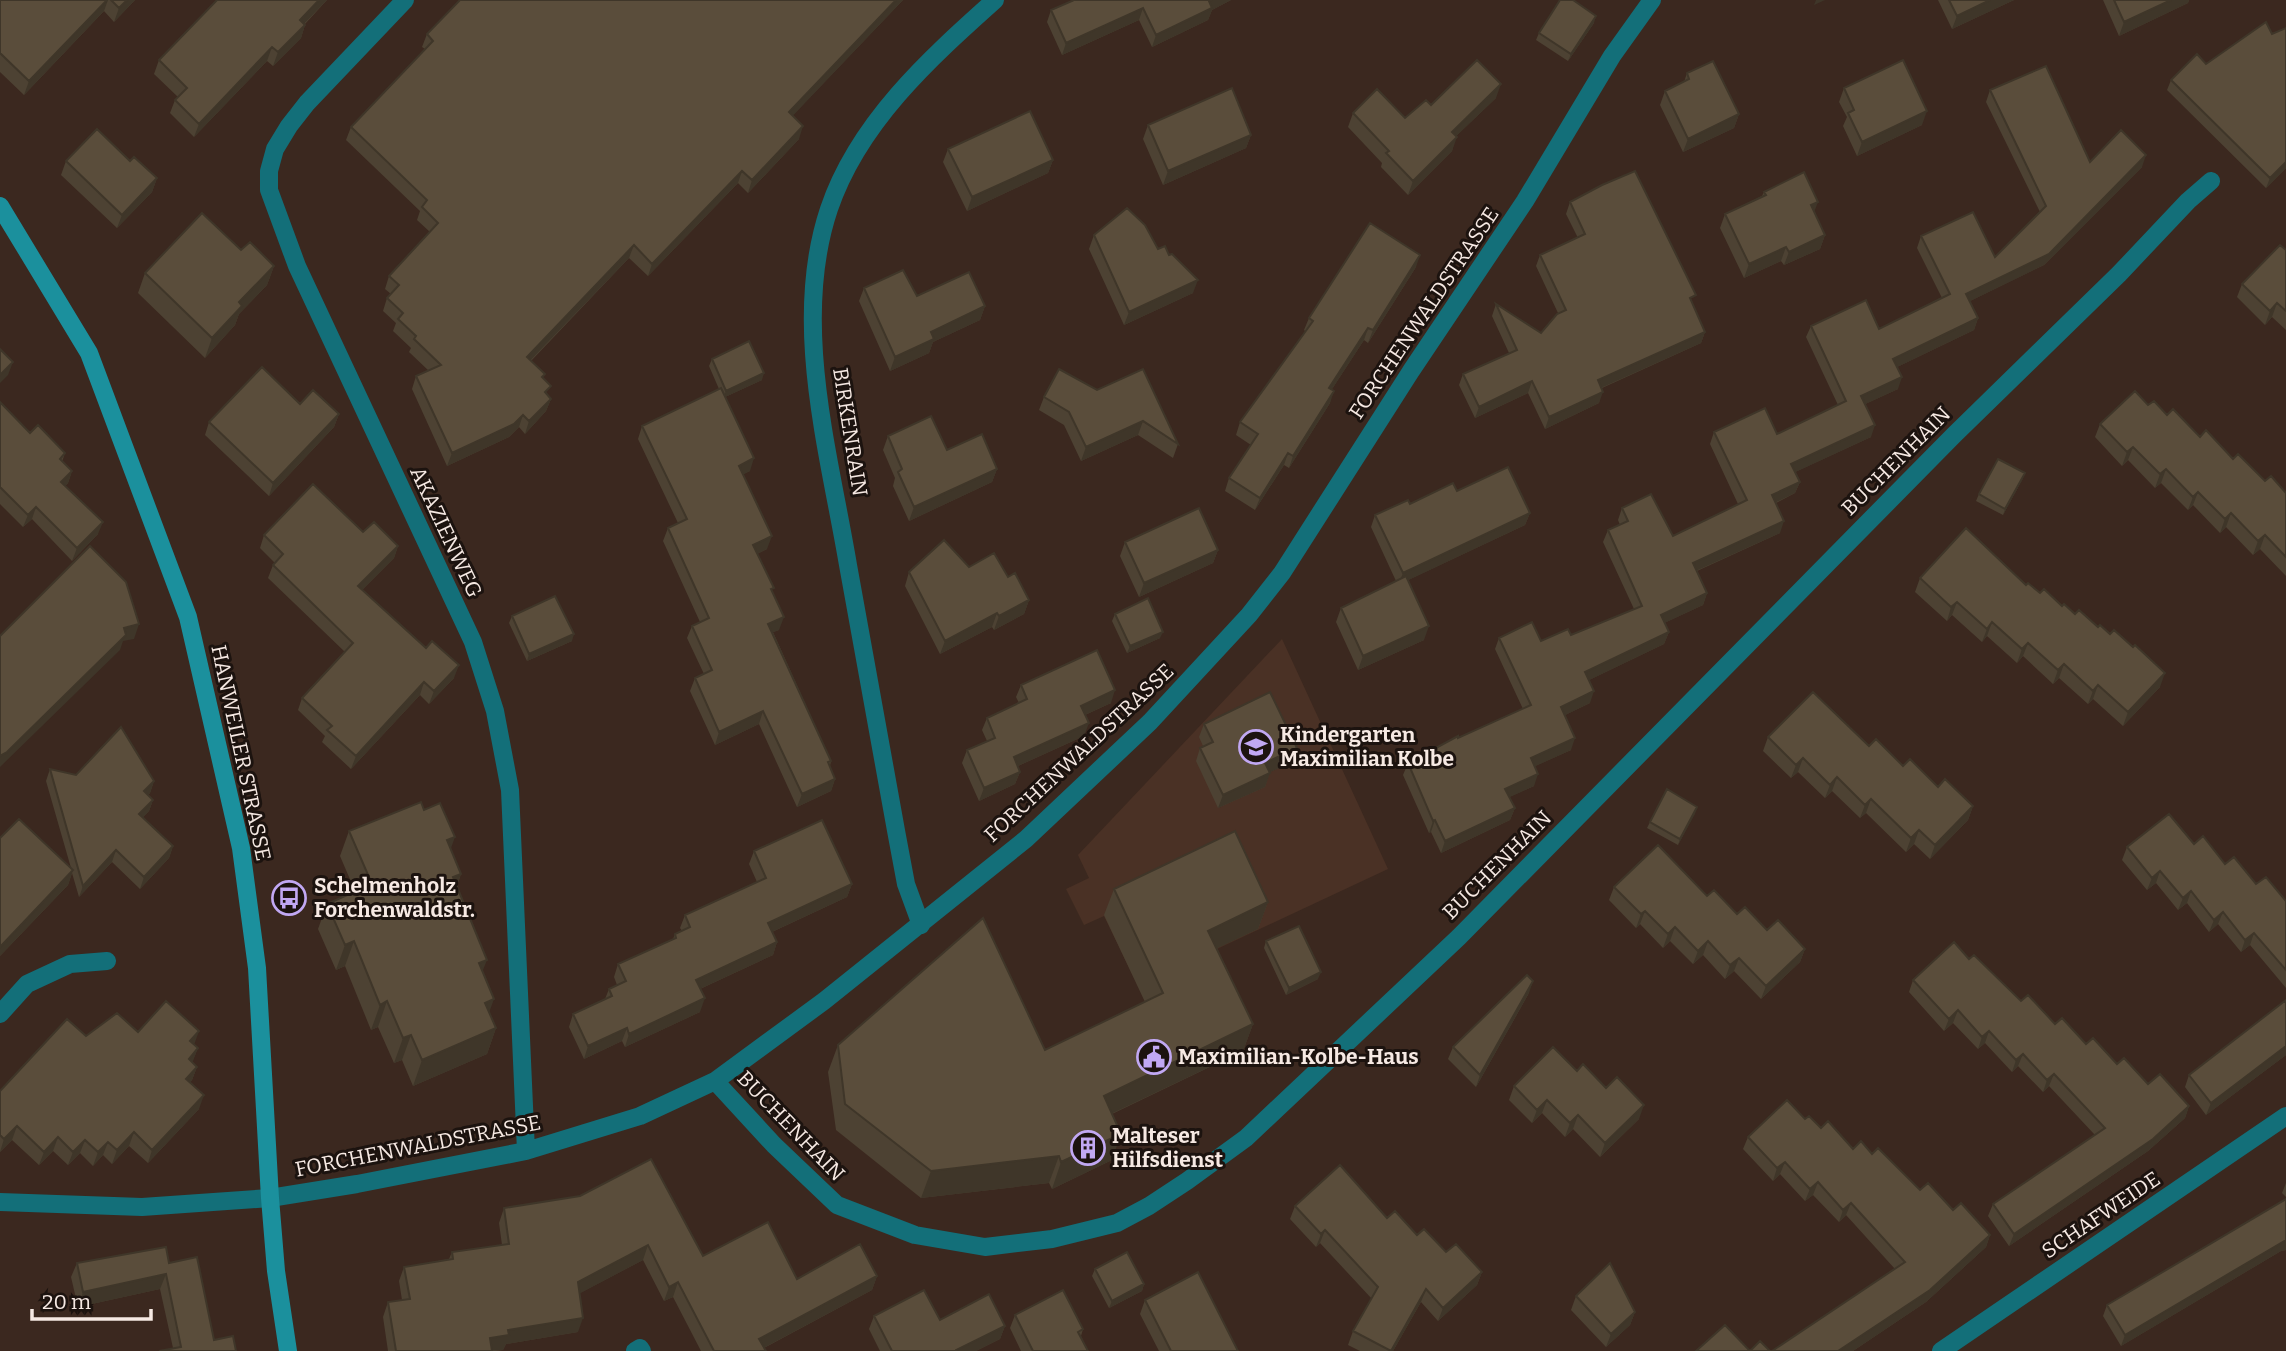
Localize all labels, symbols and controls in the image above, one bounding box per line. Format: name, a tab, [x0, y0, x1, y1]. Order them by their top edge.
street label: FORCHENWALDSTRASSE	[1343, 202, 1505, 424]
street label: BIRKENRAIN	[827, 366, 873, 498]
street label: BUCHENHAIN	[1836, 401, 1956, 521]
street label: AKAZIENWEG	[404, 462, 488, 602]
street label: HANWEILER STRASSE	[205, 643, 277, 863]
street label: FORCHENWALDSTRASSE	[979, 658, 1179, 848]
place label: Kindergarten Maximilian Kolbe	[1280, 722, 1454, 772]
school or university icon: Kindergarten Maximilian Kolbe	[1237, 728, 1275, 766]
street label: BUCHENHAIN	[1437, 805, 1557, 925]
place label: Schelmenholz Forchenwaldstr.	[314, 873, 475, 923]
bus stop icon: Schelmenholz Forchenwaldstr.	[270, 879, 308, 917]
public building icon: Maximilian-Kolbe-Haus	[1135, 1038, 1173, 1076]
place label: Maximilian-Kolbe-Haus	[1178, 1044, 1419, 1070]
street label: BUCHENHAIN	[732, 1065, 850, 1187]
street label: FORCHENWALDSTRASSE	[293, 1109, 543, 1183]
place label: Malteser Hilfsdienst	[1112, 1123, 1224, 1173]
building icon: Malteser Hilfsdienst	[1069, 1129, 1107, 1167]
street label: SCHAFWEIDE	[2037, 1166, 2165, 1264]
scale bar	[32, 1278, 150, 1322]
text: 20 m	[42, 1289, 91, 1315]

